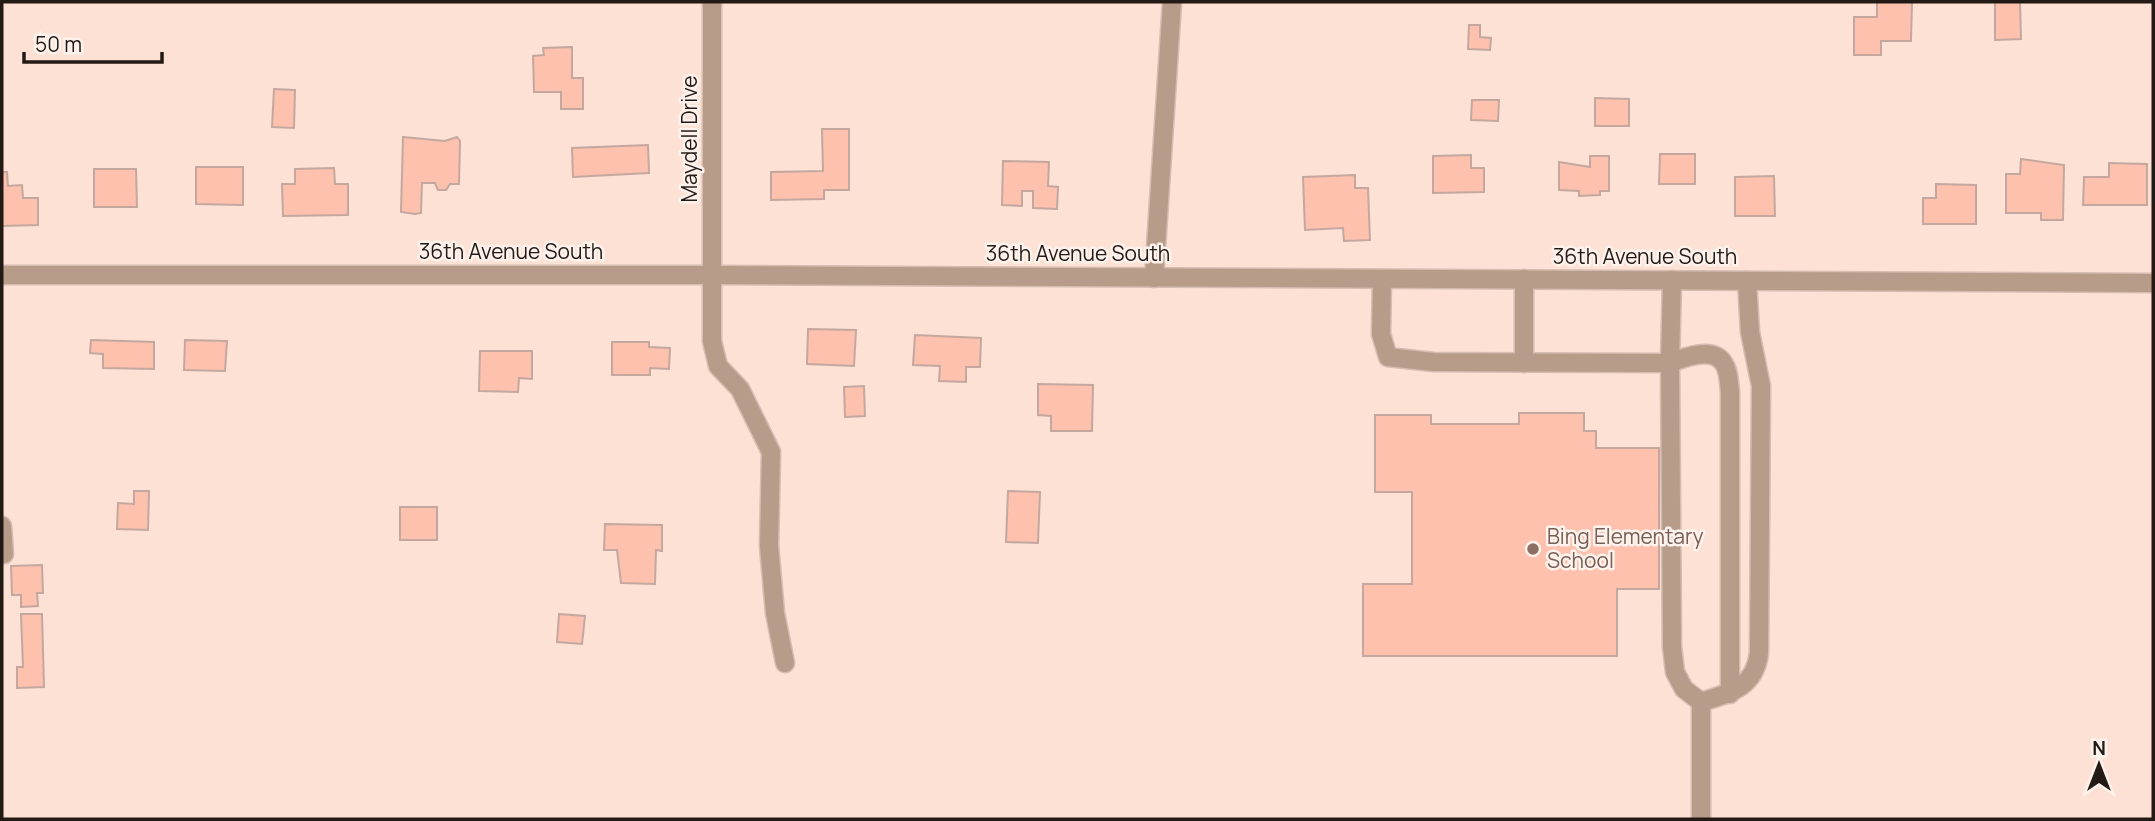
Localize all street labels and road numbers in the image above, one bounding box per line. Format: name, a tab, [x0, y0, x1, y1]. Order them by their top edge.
street label: Maydell Drive	[675, 75, 703, 203]
street label: 36th Avenue South	[419, 237, 603, 265]
street label: 36th Avenue South	[986, 239, 1170, 267]
street label: 36th Avenue South	[1553, 242, 1737, 270]

